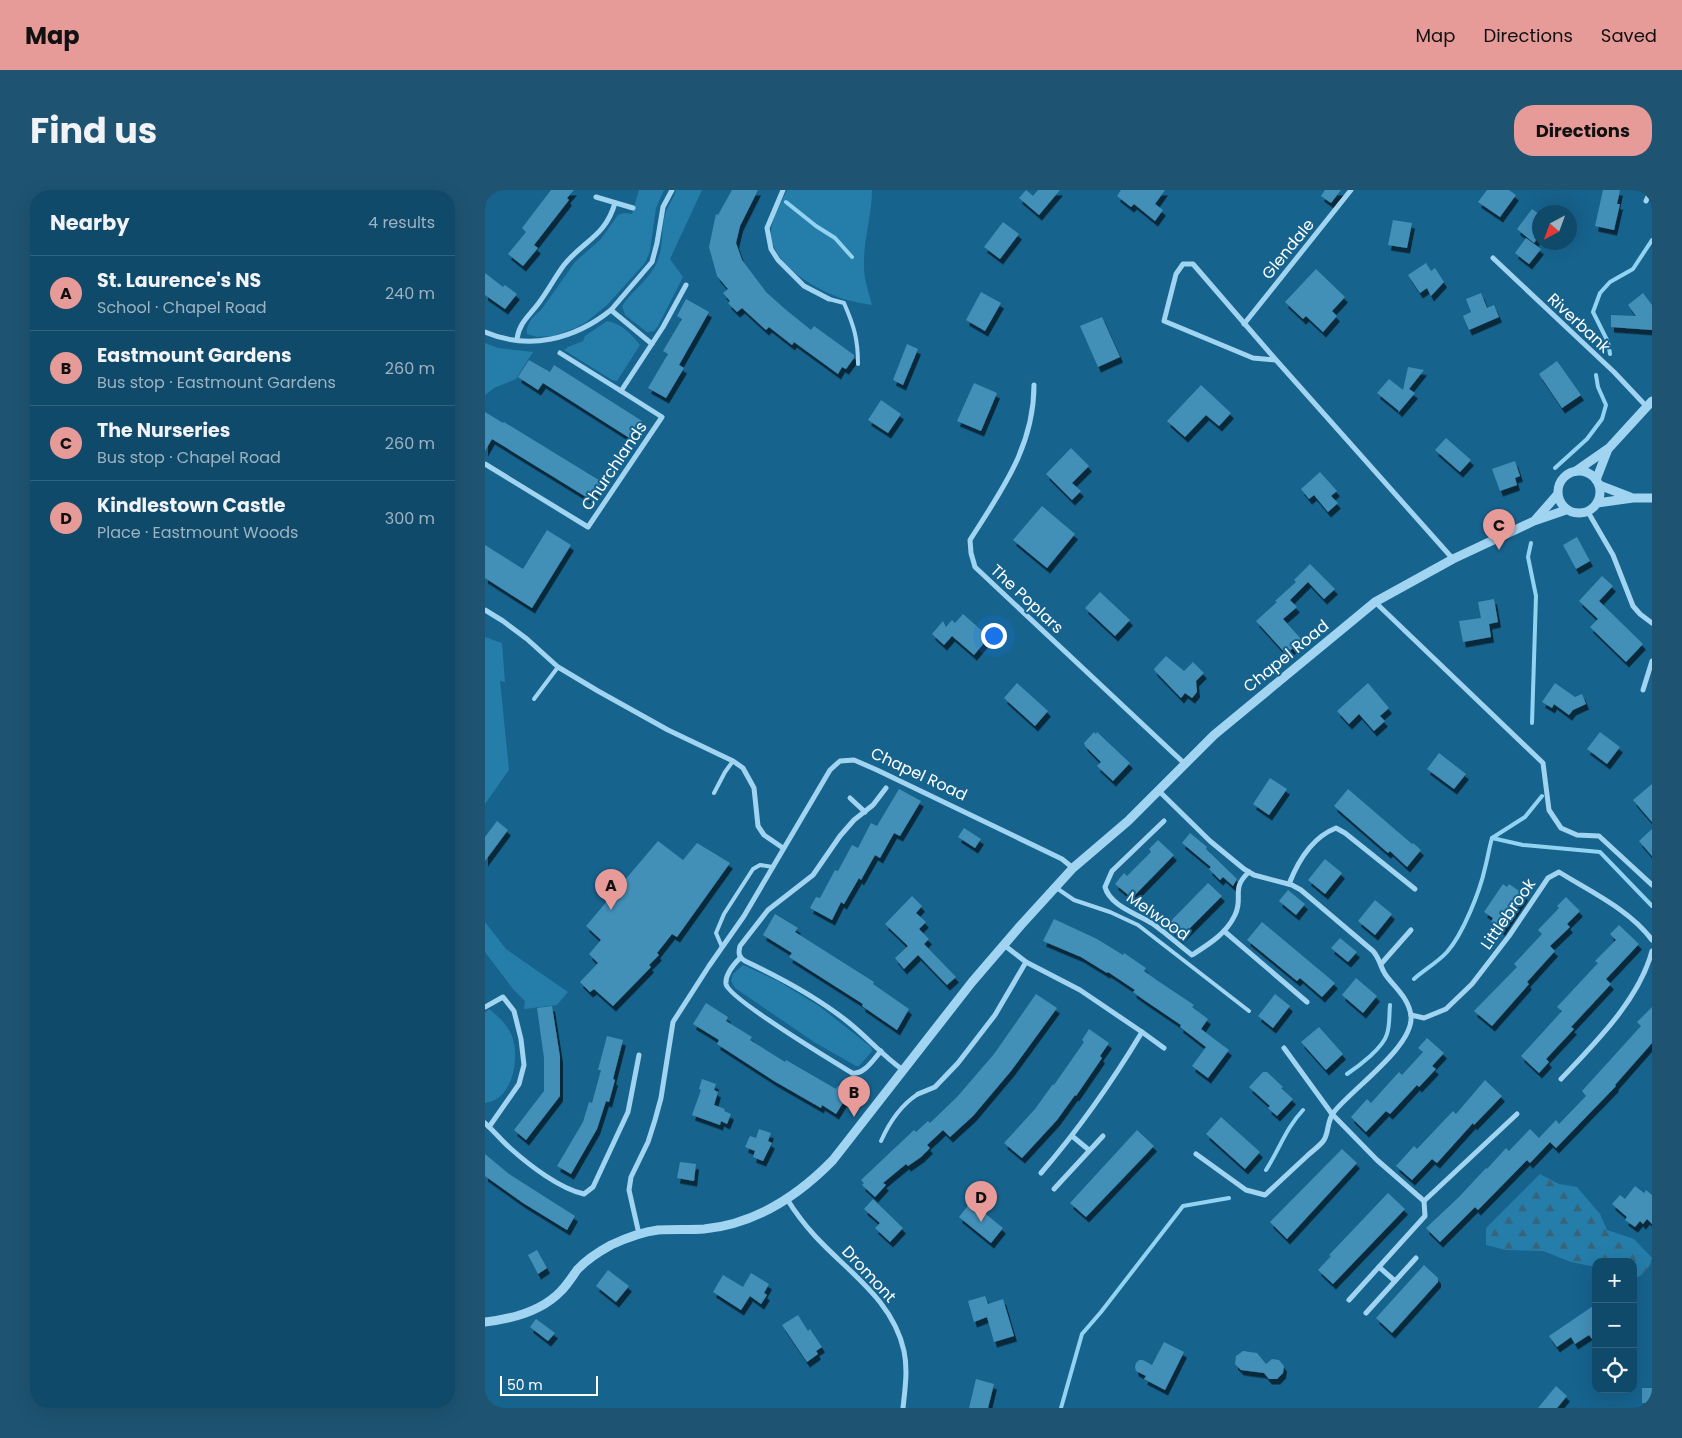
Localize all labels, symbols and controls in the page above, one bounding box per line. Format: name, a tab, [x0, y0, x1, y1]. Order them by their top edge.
text: Map	[25, 19, 80, 52]
text: Map	[1416, 23, 1455, 48]
text: Directions	[1483, 23, 1573, 48]
text: Saved	[1601, 23, 1657, 48]
button: Directions	[1514, 105, 1652, 156]
text: Find us	[30, 106, 157, 155]
north arrow	[1532, 205, 1577, 250]
text: Nearby	[50, 208, 130, 237]
text: 4 results	[368, 211, 435, 234]
street label: Glendale	[1256, 214, 1320, 284]
text: St. Laurence's NS	[97, 267, 261, 294]
text: A	[60, 282, 72, 305]
text: 240 m	[385, 282, 435, 305]
street label: Riverbank	[1542, 288, 1616, 359]
text: School · Chapel Road	[97, 296, 267, 319]
text: Eastmount Gardens	[97, 342, 292, 369]
text: B	[61, 357, 71, 380]
text: 260 m	[385, 357, 435, 380]
text: Bus stop · Eastmount Gardens	[97, 371, 336, 394]
text: The Nurseries	[97, 417, 230, 444]
street label: Churchlands	[576, 417, 652, 515]
text: C	[60, 432, 72, 455]
text: 260 m	[385, 432, 435, 455]
text: Bus stop · Chapel Road	[97, 446, 281, 469]
text: Kindlestown Castle	[97, 492, 286, 519]
text: D	[60, 507, 72, 530]
text: 300 m	[385, 507, 435, 530]
pin: C	[1483, 509, 1515, 550]
text: Place · Eastmount Woods	[97, 521, 298, 544]
street label: The Poplars	[985, 559, 1069, 639]
street label: Chapel Road	[1238, 614, 1334, 698]
your location	[981, 623, 1007, 649]
street label: Chapel Road	[867, 742, 971, 806]
pin: A	[595, 869, 627, 910]
street label: Littlebrook	[1475, 873, 1541, 954]
street label: Melwood	[1122, 886, 1194, 946]
pin: B	[838, 1076, 870, 1117]
pin: D	[965, 1181, 997, 1222]
street label: Dromont	[837, 1240, 902, 1308]
map controls	[1592, 1258, 1637, 1393]
button: +	[1592, 1258, 1637, 1303]
button: −	[1592, 1303, 1637, 1348]
button: locate	[1592, 1348, 1637, 1393]
scale bar	[500, 1373, 597, 1396]
text: 50 m	[507, 1375, 543, 1395]

